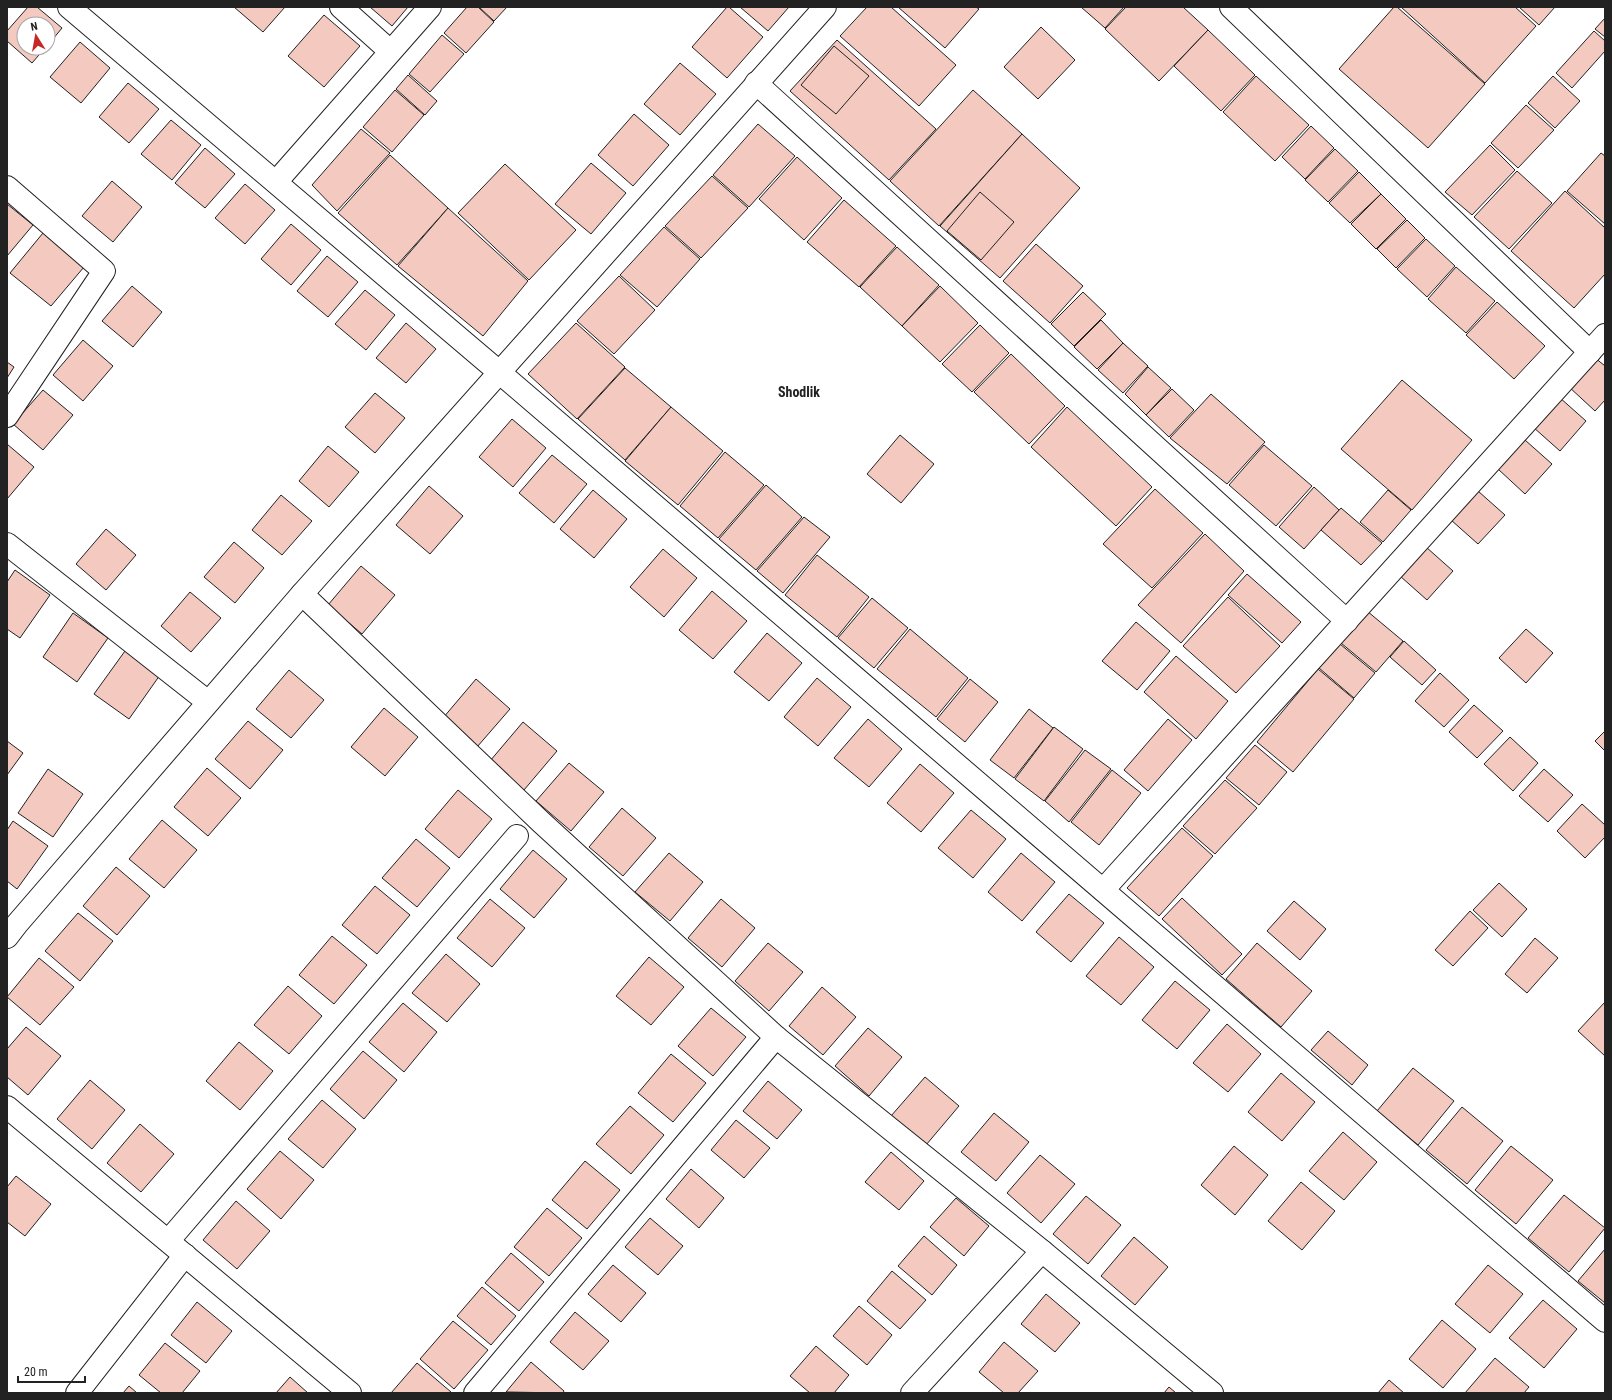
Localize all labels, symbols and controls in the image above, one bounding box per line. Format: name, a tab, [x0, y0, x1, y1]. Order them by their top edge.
north arrow	[16, 16, 56, 56]
text: N	[30, 20, 39, 34]
district label: Shodlik	[778, 384, 820, 400]
scale bar	[18, 1358, 85, 1384]
text: 20 m	[24, 1365, 48, 1379]

